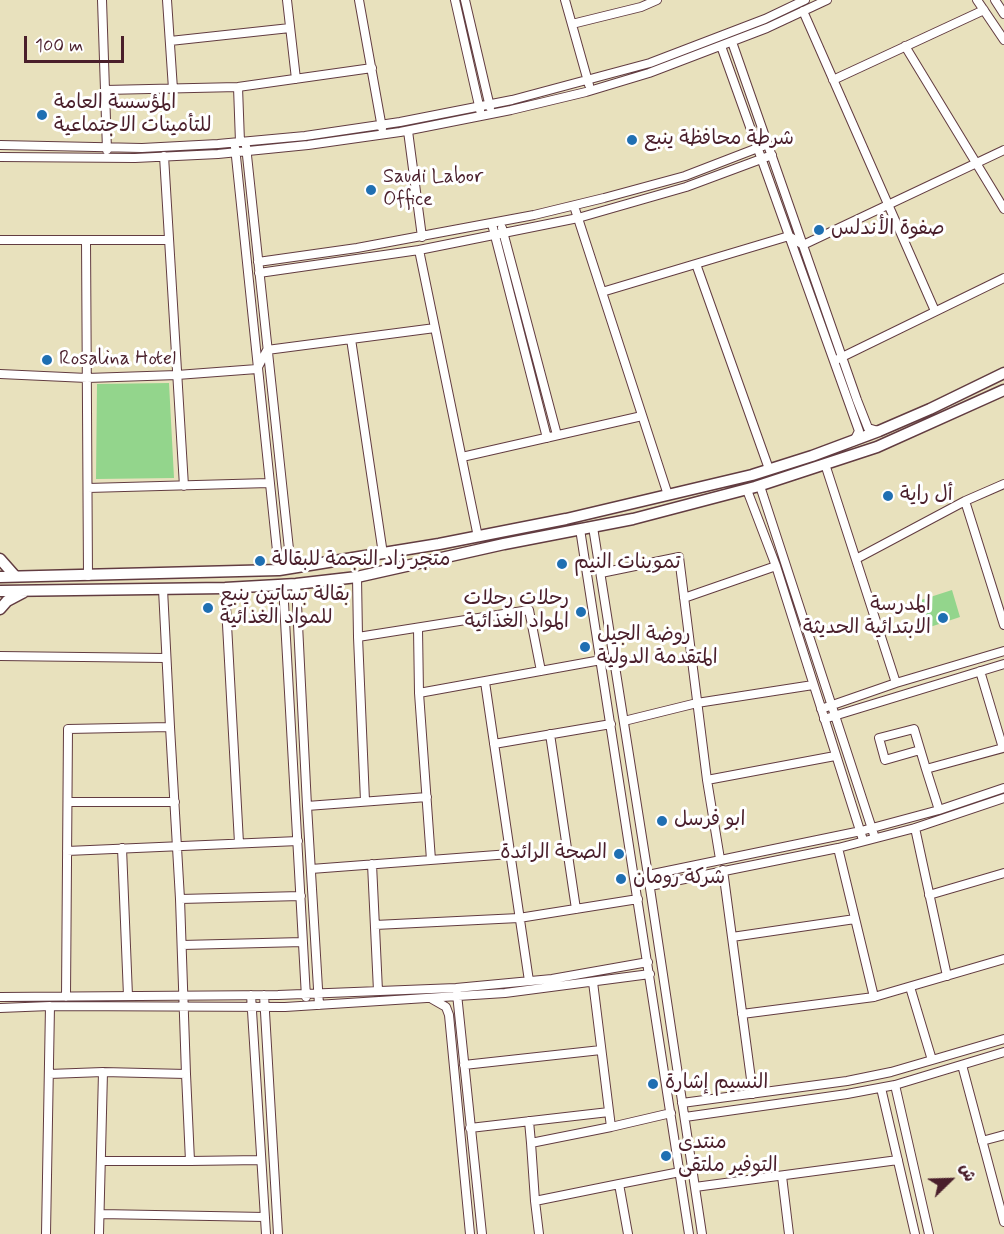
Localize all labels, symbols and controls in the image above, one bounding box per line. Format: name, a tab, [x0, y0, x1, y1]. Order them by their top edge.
scale bar	[27, 24, 128, 62]
text: 100 m	[35, 34, 83, 58]
place label: المؤسسة العامة للتأمينات الاجتماعية	[54, 92, 211, 139]
marker: المؤسسة العامة للتأمينات الاجتماعية	[35, 108, 49, 122]
place label: شرطة محافظة ينبع	[644, 128, 794, 152]
marker: شرطة محافظة ينبع	[625, 133, 639, 147]
place label: Saudi Labor Office	[383, 166, 483, 213]
marker: Saudi Labor Office	[364, 183, 378, 197]
place label: صفوة الأندلس	[831, 218, 945, 242]
marker: صفوة الأندلس	[812, 223, 826, 237]
place label: Rosalina Hotel	[59, 348, 176, 372]
marker: Rosalina Hotel	[40, 353, 54, 367]
place label: أل راية	[900, 484, 953, 508]
marker: أل راية	[881, 489, 895, 503]
place label: متجر زاد النجمة للبقالة	[272, 549, 450, 573]
place label: تموينات النيم	[574, 552, 681, 576]
marker: متجر زاد النجمة للبقالة	[253, 554, 267, 568]
marker: تموينات النيم	[555, 557, 569, 571]
place label: بقالة بساتين ينبع للمواد الغذائية	[220, 584, 350, 631]
place label: رحلات رحلات المواد الغذائية	[464, 588, 569, 635]
place label: المدرسة الابتدائية الحديثة	[803, 594, 931, 641]
marker: بقالة بساتين ينبع للمواد الغذائية	[201, 601, 215, 615]
marker: رحلات رحلات المواد الغذائية	[574, 605, 588, 619]
marker: المدرسة الابتدائية الحديثة	[936, 611, 950, 625]
place label: روضة الجيل المتقدمة الدولية	[597, 624, 718, 671]
marker: روضة الجيل المتقدمة الدولية	[578, 640, 592, 654]
place label: ابو فرسل	[674, 809, 745, 833]
marker: ابو فرسل	[655, 814, 669, 828]
place label: الصحة الرائدة	[500, 842, 607, 866]
marker: الصحة الرائدة	[612, 847, 626, 861]
place label: شركة رومان	[633, 867, 725, 891]
marker: شركة رومان	[614, 872, 628, 886]
place label: النسيم إشارة	[665, 1072, 768, 1096]
marker: النسيم إشارة	[646, 1077, 660, 1091]
place label: منتدى التوفير ملتقى	[678, 1132, 778, 1179]
marker: منتدى التوفير ملتقى	[659, 1149, 673, 1163]
north arrow	[920, 1150, 980, 1210]
text: ش	[954, 1161, 980, 1185]

